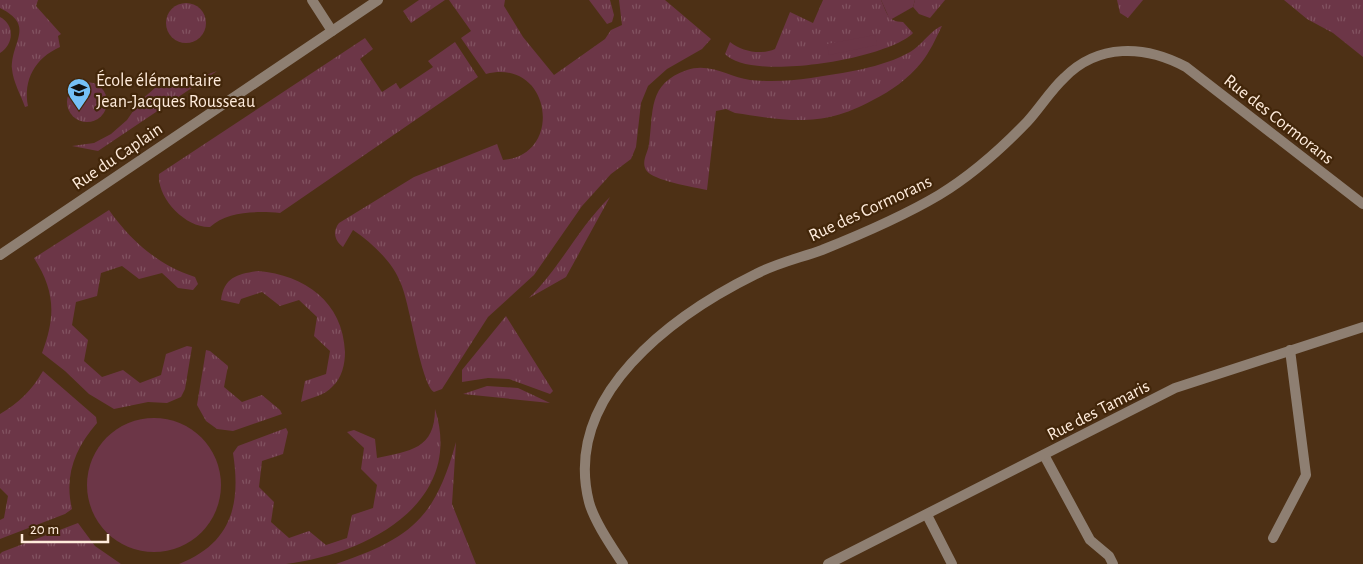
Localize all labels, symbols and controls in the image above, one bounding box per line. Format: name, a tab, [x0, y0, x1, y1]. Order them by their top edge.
place label: École élémentaire Jean-Jacques Rousseau	[96, 69, 255, 111]
street label: Rue des Cormorans	[1220, 72, 1337, 168]
school or university icon: École élémentaire Jean-Jacques Rousseau	[66, 77, 92, 111]
street label: Rue du Caplain	[69, 120, 166, 194]
street label: Rue des Cormorans	[806, 173, 935, 245]
street label: Rue des Tamaris	[1044, 377, 1153, 444]
scale bar	[22, 512, 109, 544]
text: 20 m	[30, 522, 59, 537]

